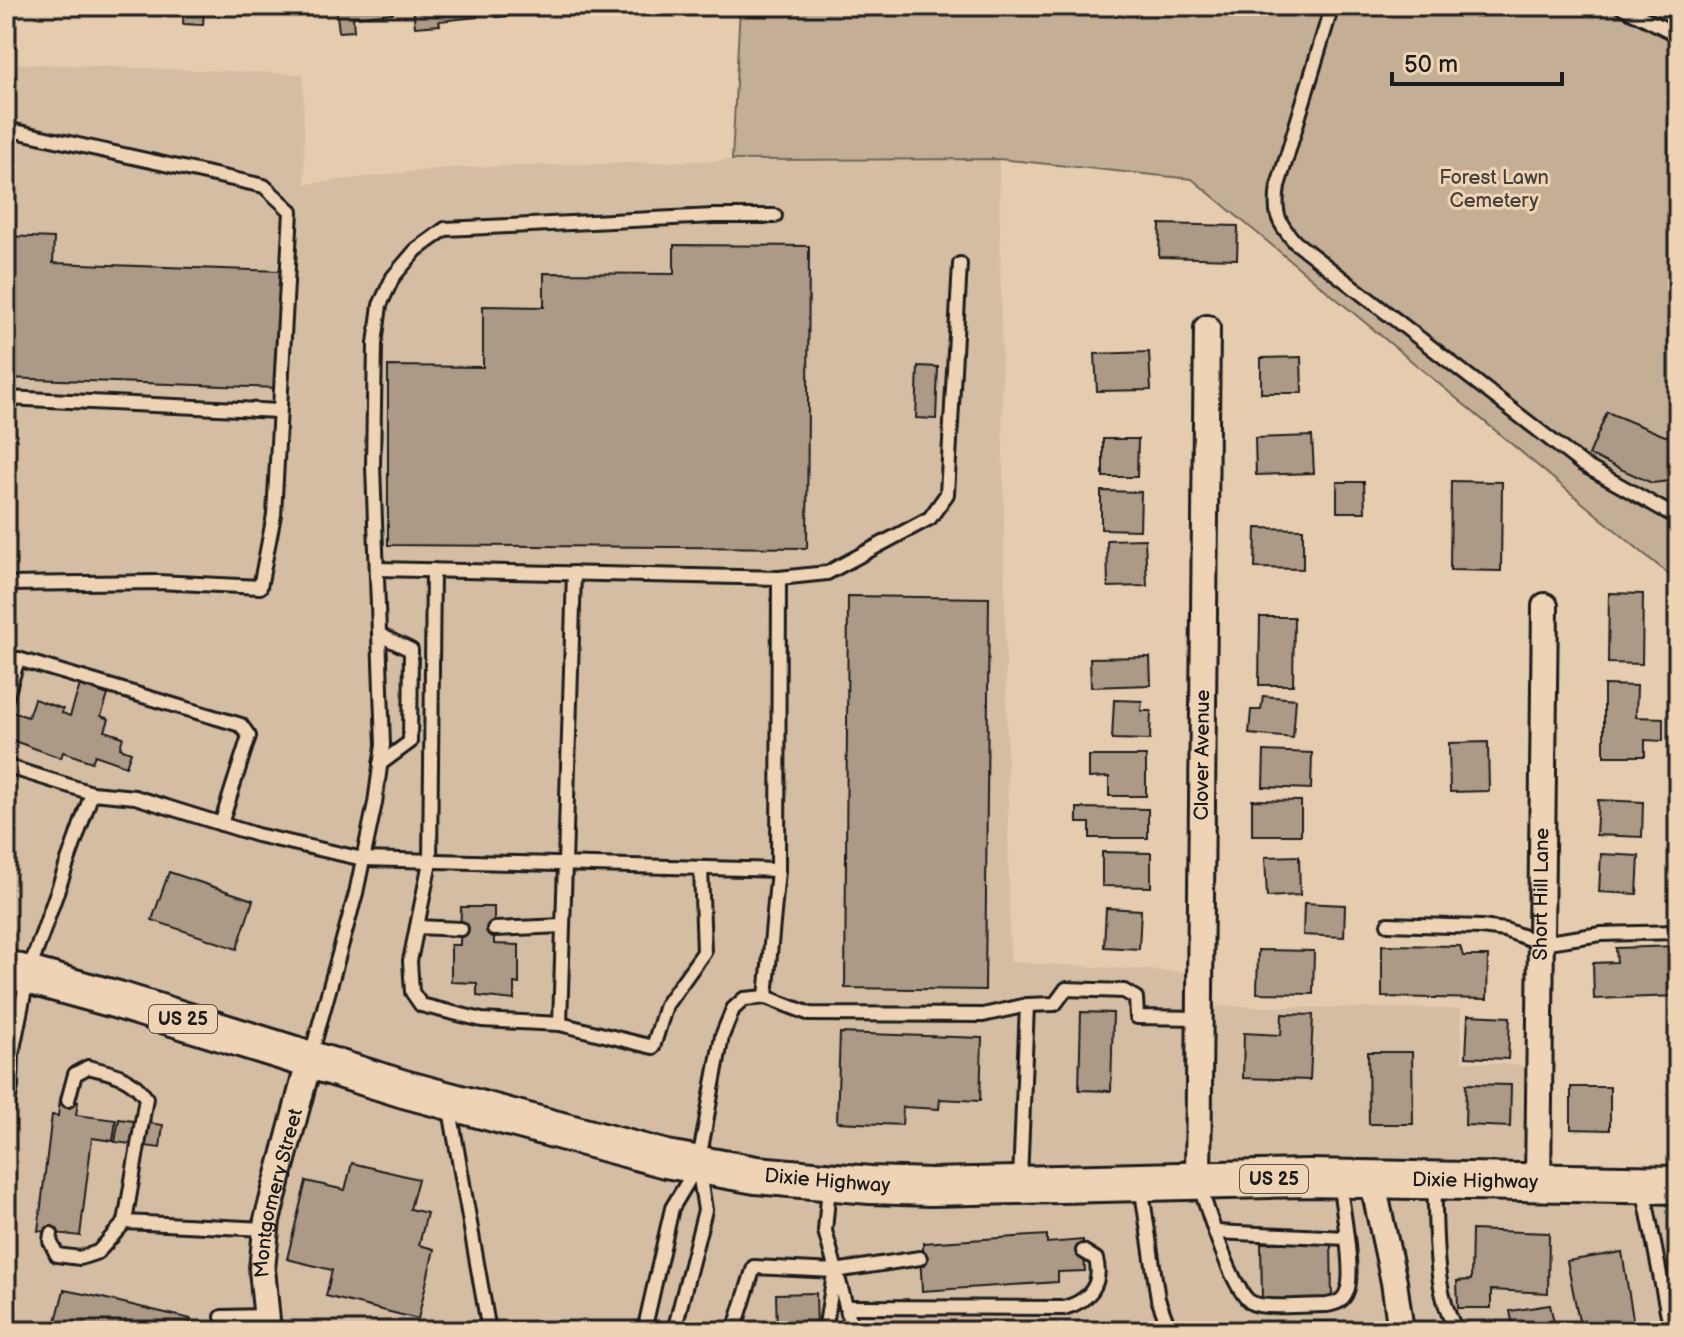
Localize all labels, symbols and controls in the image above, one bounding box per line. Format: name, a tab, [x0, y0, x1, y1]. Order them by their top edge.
scale bar	[1392, 36, 1562, 86]
text: 50 m	[1404, 50, 1458, 79]
park label: Forest Lawn Cemetery	[1439, 166, 1549, 213]
street label: Clover Avenue	[1190, 689, 1215, 821]
street label: Short Hill Lane	[1529, 827, 1554, 960]
road number: US 25	[149, 1005, 217, 1033]
street label: Montgomery Street	[249, 1106, 308, 1279]
street label: Dixie Highway	[764, 1164, 891, 1198]
road number: US 25	[1240, 1165, 1308, 1193]
street label: Dixie Highway	[1412, 1168, 1538, 1194]

